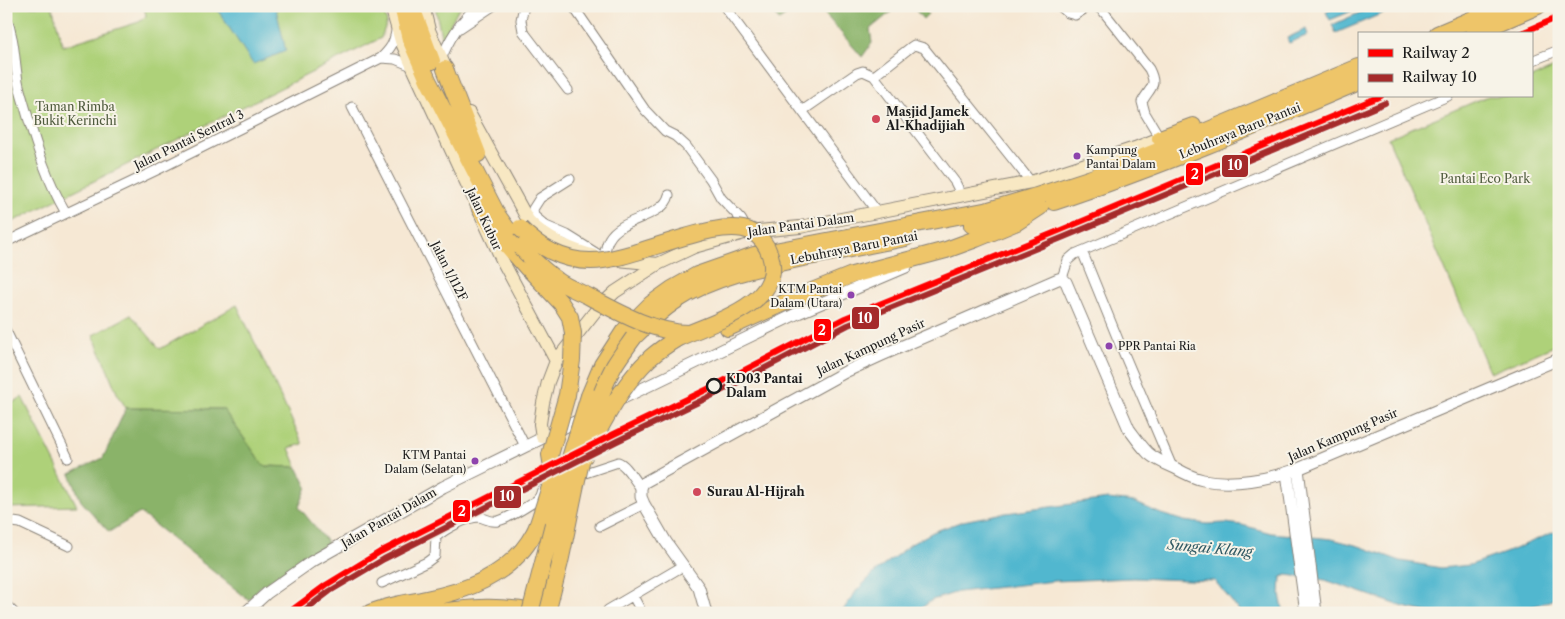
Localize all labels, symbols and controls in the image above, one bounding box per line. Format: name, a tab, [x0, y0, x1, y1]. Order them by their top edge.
legend	[1358, 32, 1532, 98]
text: Railway 2	[1402, 43, 1470, 62]
text: Railway 10	[1402, 67, 1477, 86]
park label: Taman Rimba Bukit Kerinchi	[33, 99, 117, 128]
street label: Lebuhraya Baru Pantai	[1177, 99, 1303, 162]
place label: Masjid Jamek Al-Khadijiah	[885, 104, 970, 133]
street label: Jalan Pantai Sentral 3	[130, 106, 246, 174]
marker: Masjid Jamek Al-Khadijiah	[870, 113, 882, 125]
place label: Kampung Pantai Dalam	[1086, 143, 1157, 171]
marker: Kampung Pantai Dalam	[1072, 151, 1082, 161]
line badge: 10	[1221, 154, 1249, 178]
text: 10	[1227, 156, 1243, 174]
line badge: 2	[1185, 162, 1204, 186]
text: 2	[1191, 165, 1199, 183]
park label: Pantai Eco Park	[1440, 171, 1531, 186]
street label: Jalan Kubur	[463, 183, 506, 253]
street label: Jalan Pantai Dalam	[745, 210, 855, 240]
street label: Lebuhraya Baru Pantai	[789, 228, 919, 267]
street label: Jalan 1/112F	[427, 237, 471, 303]
place label: KTM Pantai Dalam (Utara)	[770, 282, 843, 310]
marker: KTM Pantai Dalam (Utara)	[846, 290, 856, 300]
line badge: 10	[851, 306, 880, 330]
text: 10	[857, 309, 873, 327]
street label: Jalan Kampung Pasir	[812, 315, 927, 379]
line badge: 2	[813, 318, 832, 342]
text: 2	[818, 321, 826, 339]
place label: PPR Pantai Ria	[1118, 339, 1196, 353]
marker: PPR Pantai Ria	[1104, 341, 1114, 351]
place label: KD03 Pantai Dalam	[726, 371, 803, 400]
marker: KD03 Pantai Dalam	[706, 378, 722, 394]
street label: Jalan Kampung Pasir	[1284, 405, 1400, 465]
place label: KTM Pantai Dalam (Selatan)	[384, 448, 467, 476]
marker: KTM Pantai Dalam (Selatan)	[470, 456, 480, 466]
street label: Jalan Pantai Dalam	[337, 484, 439, 552]
place label: Surau Al-Hijrah	[707, 484, 805, 499]
line badge: 10	[493, 485, 522, 509]
marker: Surau Al-Hijrah	[691, 486, 703, 498]
text: 10	[499, 487, 515, 505]
line badge: 2	[452, 499, 471, 523]
text: 2	[458, 502, 466, 520]
water label: Sungai Klang	[1166, 535, 1255, 561]

